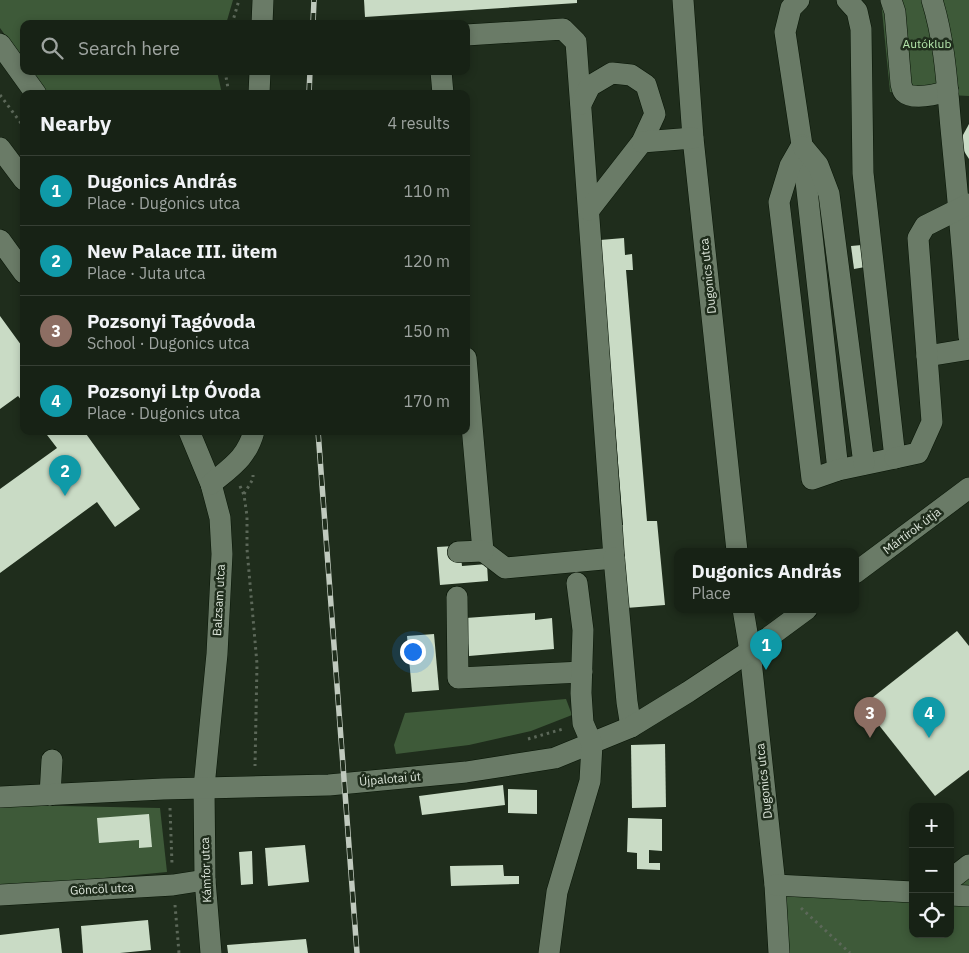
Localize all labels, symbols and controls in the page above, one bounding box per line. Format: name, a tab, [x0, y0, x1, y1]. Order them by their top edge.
search box	[20, 20, 470, 75]
icon: search	[38, 34, 66, 62]
text: Search here	[78, 36, 180, 60]
park label: Autóklub	[903, 36, 951, 51]
text: Nearby	[40, 109, 111, 137]
text: 4 results	[387, 113, 450, 133]
text: Dugonics András	[87, 169, 237, 193]
text: 1	[51, 181, 61, 201]
text: 110 m	[403, 181, 450, 201]
text: Place · Dugonics utca	[87, 193, 240, 213]
street label: Dugonics utca	[696, 237, 719, 315]
text: New Palace III. ütem	[87, 239, 277, 263]
text: 2	[51, 251, 61, 271]
text: 120 m	[403, 251, 450, 271]
text: Place · Juta utca	[87, 263, 206, 283]
text: Pozsonyi Tagóvoda	[87, 309, 256, 333]
text: 3	[51, 321, 61, 341]
text: 150 m	[403, 321, 450, 341]
text: School · Dugonics utca	[87, 333, 250, 353]
text: Pozsonyi Ltp Óvoda	[87, 379, 261, 403]
text: 4	[51, 391, 61, 411]
text: 170 m	[403, 391, 450, 411]
text: Place · Dugonics utca	[87, 403, 240, 423]
pin: 2	[49, 455, 81, 496]
street label: Mártírok útja	[880, 504, 944, 557]
popup	[674, 548, 859, 613]
text: Dugonics András	[692, 559, 842, 583]
street label: Balzsam utca	[209, 563, 228, 636]
text: Place	[692, 583, 731, 603]
pin: 1	[750, 629, 782, 670]
your location	[400, 639, 426, 665]
pin: 3	[854, 697, 886, 738]
pin: 4	[913, 697, 945, 738]
street label: Dugonics utca	[752, 742, 775, 820]
street label: Újpalotai út	[358, 768, 421, 789]
map controls	[909, 803, 954, 938]
button: +	[909, 803, 954, 848]
street label: Kámfor utca	[197, 836, 214, 903]
button: −	[909, 848, 954, 893]
street label: Göncöl utca	[70, 879, 135, 898]
button: locate	[909, 893, 954, 938]

